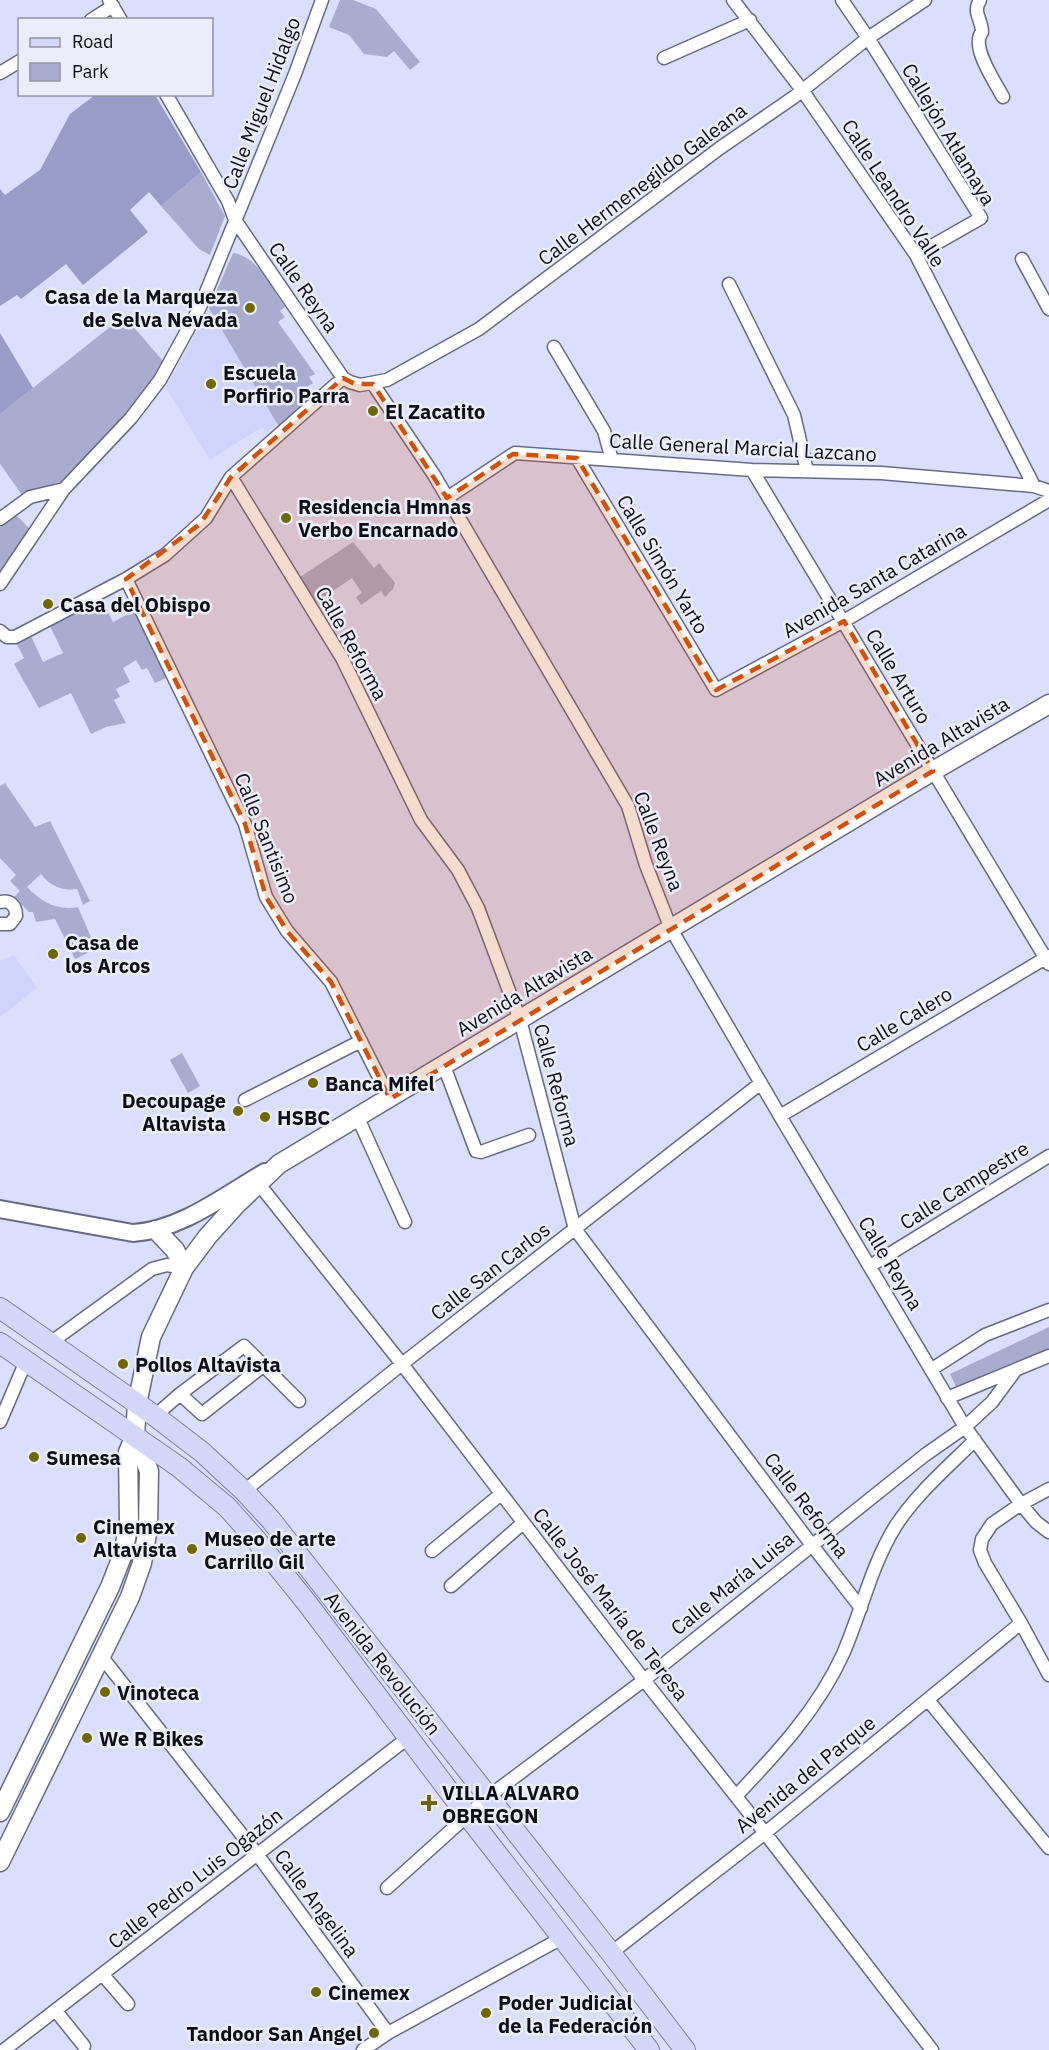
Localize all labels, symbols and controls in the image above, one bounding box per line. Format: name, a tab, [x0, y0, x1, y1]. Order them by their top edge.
street label: Calle Miguel Hidalgo	[216, 13, 306, 193]
legend	[18, 18, 213, 96]
text: Road	[72, 30, 113, 53]
street label: Callejón Atlamaya	[896, 58, 1002, 210]
text: Park	[72, 60, 109, 83]
street label: Calle Hermenegildo Galeana	[532, 96, 752, 272]
street label: Calle Leandro Valle	[836, 114, 952, 272]
street label: Calle Reyna	[263, 236, 345, 338]
place label: Casa de la Marqueza de Selva Nevada	[44, 283, 238, 333]
marker: Casa de la Marqueza de Selva Nevada	[243, 301, 257, 315]
place label: Escuela Porfirio Parra	[223, 359, 349, 409]
marker: Escuela Porfirio Parra	[204, 377, 218, 391]
place label: El Zacatito	[385, 398, 485, 425]
marker: El Zacatito	[366, 404, 380, 418]
street label: Calle General Marcial Lazcano	[608, 427, 878, 467]
street label: Calle Simón Yarto	[611, 489, 715, 639]
place label: Residencia Hmnas Verbo Encarnado	[298, 493, 471, 543]
marker: Residencia Hmnas Verbo Encarnado	[279, 511, 293, 525]
street label: Avenida Santa Catarina	[777, 516, 971, 644]
street label: Calle Reforma	[310, 581, 395, 705]
place label: Casa del Obispo	[60, 591, 210, 618]
marker: Casa del Obispo	[41, 597, 55, 611]
street label: Calle Arturo	[860, 623, 938, 729]
street label: Avenida Altavista	[868, 690, 1014, 792]
street label: Calle Santisimo	[229, 769, 305, 907]
street label: Calle Reyna	[628, 787, 691, 895]
place label: Casa de los Arcos	[65, 929, 150, 979]
street label: Avenida Altavista	[451, 940, 597, 1042]
marker: Casa de los Arcos	[46, 947, 60, 961]
street label: Calle Calero	[851, 980, 957, 1058]
street label: Calle Reforma	[528, 1021, 586, 1150]
place label: Banca Mifel	[325, 1070, 435, 1097]
marker: Banca Mifel	[306, 1076, 320, 1090]
place label: Decoupage Altavista	[122, 1087, 226, 1137]
marker: Decoupage Altavista	[231, 1104, 245, 1118]
place label: HSBC	[277, 1104, 330, 1131]
marker: HSBC	[258, 1110, 272, 1124]
street label: Calle Campestre	[894, 1134, 1034, 1236]
street label: Calle Reyna	[852, 1211, 930, 1315]
street label: Calle San Carlos	[425, 1216, 555, 1326]
place label: Pollos Altavista	[135, 1351, 281, 1378]
marker: Pollos Altavista	[116, 1357, 130, 1371]
place label: Sumesa	[46, 1444, 121, 1471]
street label: Calle Reforma	[758, 1447, 856, 1564]
marker: Sumesa	[27, 1450, 41, 1464]
street label: Calle José María de Teresa	[527, 1502, 695, 1706]
place label: Cinemex Altavista	[93, 1513, 177, 1563]
place label: Museo de arte Carrillo Gil	[204, 1525, 336, 1575]
street label: Calle María Luisa	[665, 1525, 799, 1641]
marker: Cinemex Altavista	[74, 1531, 88, 1545]
marker: Museo de arte Carrillo Gil	[185, 1542, 199, 1556]
street label: Avenida Revolución	[318, 1586, 448, 1740]
place label: Vinoteca	[117, 1679, 199, 1706]
marker: Vinoteca	[98, 1685, 112, 1699]
street label: Avenida del Parque	[729, 1709, 881, 1839]
place label: We R Bikes	[99, 1725, 204, 1752]
marker: We R Bikes	[80, 1731, 94, 1745]
place label: VILLA ALVARO OBREGON	[442, 1779, 580, 1829]
marker: VILLA ALVARO OBREGON	[420, 1794, 438, 1812]
street label: Calle Pedro Luis Ogazón	[102, 1801, 288, 1955]
street label: Calle Angelina	[269, 1843, 366, 1963]
place label: Cinemex	[328, 1979, 410, 2006]
marker: Cinemex	[309, 1985, 323, 1999]
place label: Poder Judicial de la Federación	[498, 1989, 652, 2039]
marker: Poder Judicial de la Federación	[479, 2006, 493, 2020]
place label: Tandoor San Angel	[187, 2020, 362, 2047]
marker: Tandoor San Angel	[367, 2026, 381, 2040]

